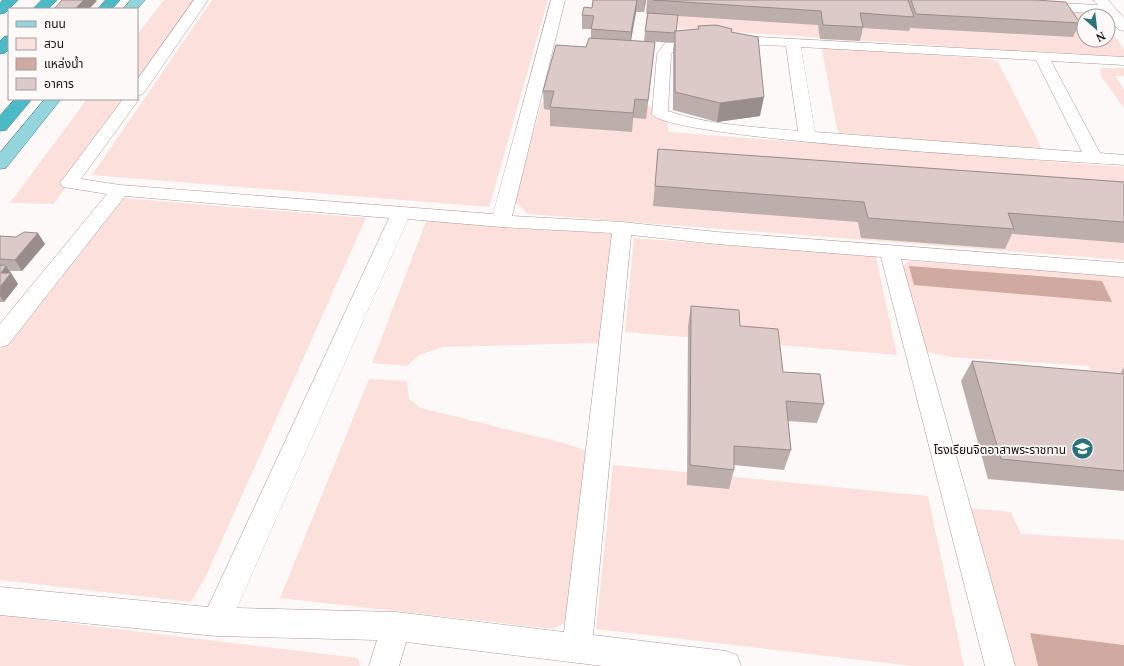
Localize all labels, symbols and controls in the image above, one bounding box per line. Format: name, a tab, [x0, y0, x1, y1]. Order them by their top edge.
legend	[8, 8, 138, 100]
north arrow	[1076, 8, 1116, 48]
text: ถนน	[44, 15, 66, 32]
text: N	[1093, 29, 1108, 46]
text: สวน	[44, 35, 64, 52]
text: แหล่งน้ำ	[44, 55, 83, 72]
text: อาคาร	[44, 75, 74, 92]
school or university icon: โรงเรียนจิตอาสาพระราชทาน	[1069, 436, 1095, 462]
place label: โรงเรียนจิตอาสาพระราชทาน	[934, 441, 1066, 458]

